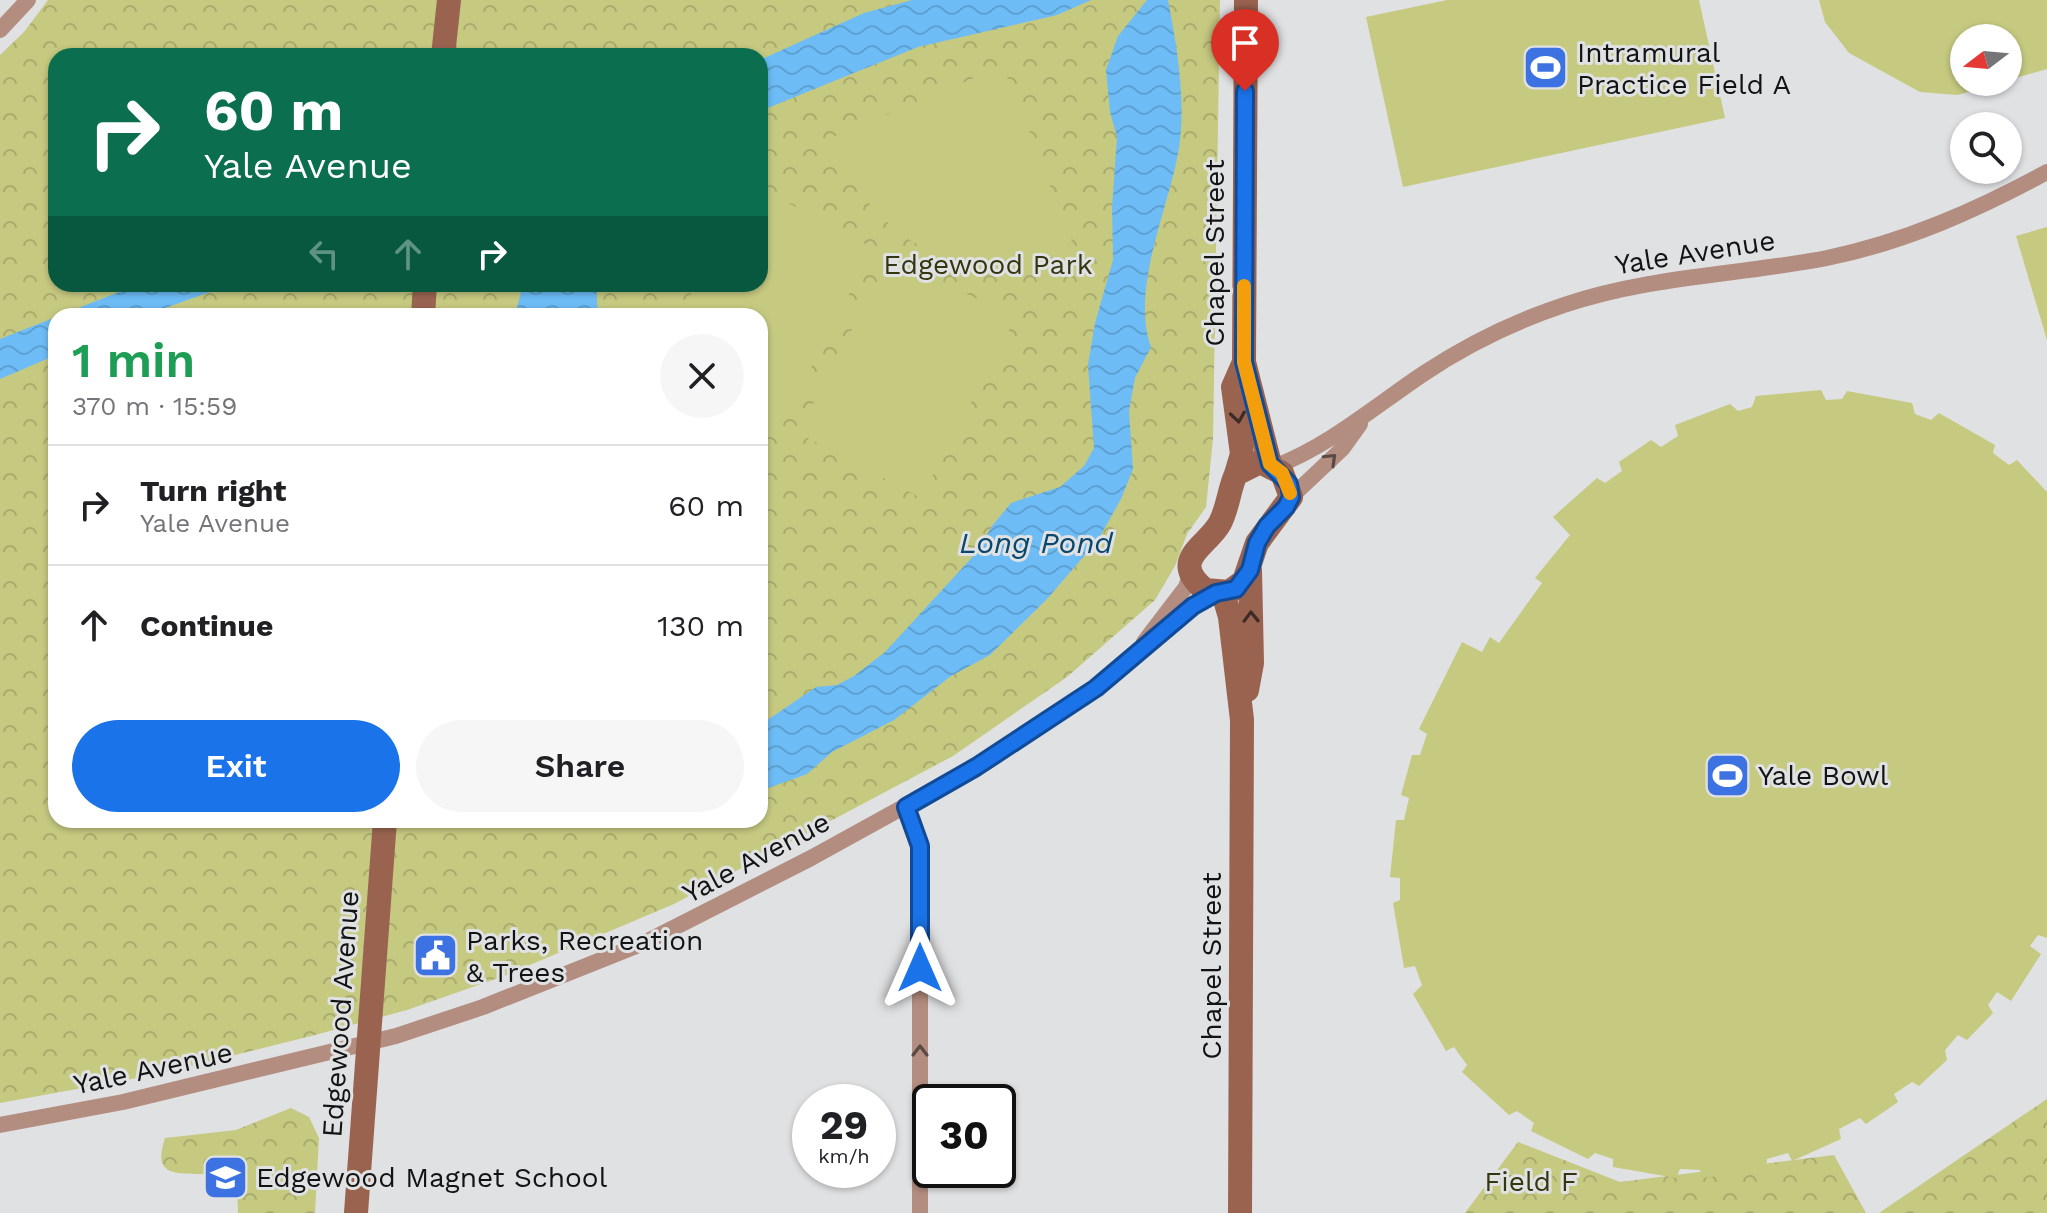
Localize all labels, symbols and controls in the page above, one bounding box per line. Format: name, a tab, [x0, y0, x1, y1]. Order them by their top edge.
pin	[1211, 9, 1279, 91]
icon: arrive	[1223, 21, 1267, 65]
north arrow	[1950, 24, 2022, 96]
map controls	[1950, 24, 2022, 184]
place label: Intramural Practice Field A	[1577, 36, 1791, 101]
sports icon: Intramural Practice Field A	[1522, 44, 1570, 92]
text: 60 m	[204, 78, 343, 144]
icon: right	[72, 80, 176, 184]
button: search	[1950, 112, 2022, 184]
text: Yale Avenue	[204, 145, 412, 187]
street label: Chapel Street	[1198, 159, 1231, 347]
street label: Yale Avenue	[1613, 224, 1777, 281]
icon: left	[302, 232, 346, 276]
icon: ahead	[386, 232, 430, 276]
icon: right	[470, 232, 514, 276]
park label: Edgewood Park	[883, 248, 1093, 281]
text: 1 min	[72, 332, 195, 389]
button: close	[660, 334, 744, 418]
text: 370 m · 15:59	[72, 391, 237, 421]
one-way arrow	[1229, 410, 1246, 424]
one-way arrow	[1322, 454, 1336, 468]
text: Turn right	[140, 473, 286, 508]
icon: right	[72, 483, 116, 527]
text: 60 m	[668, 488, 744, 523]
text: Yale Avenue	[140, 508, 290, 538]
water label: Long Pond	[959, 525, 1114, 560]
icon: ahead	[72, 603, 116, 647]
text: Continue	[140, 608, 273, 643]
text: 130 m	[657, 608, 744, 643]
one-way arrow	[1242, 610, 1260, 623]
button: Exit	[72, 720, 400, 812]
button: Share	[416, 720, 744, 812]
sports icon: Yale Bowl	[1703, 751, 1751, 799]
place label: Yale Bowl	[1758, 759, 1889, 792]
street label: Yale Avenue	[677, 805, 835, 910]
street label: Chapel Street	[1195, 872, 1228, 1060]
street label: Edgewood Avenue	[315, 890, 366, 1138]
place label: Parks, Recreation & Trees	[466, 924, 703, 989]
position arrow	[878, 926, 962, 1010]
public building icon: Parks, Recreation & Trees	[411, 932, 459, 980]
street label: Yale Avenue	[71, 1036, 236, 1101]
one-way arrow	[911, 1044, 929, 1057]
speed limit sign: 30	[912, 1084, 1016, 1188]
text: 29	[820, 1102, 868, 1149]
text: km/h	[818, 1144, 870, 1168]
school or university icon: Edgewood Magnet School	[201, 1153, 249, 1201]
place label: Edgewood Magnet School	[256, 1161, 608, 1194]
park label: Field F	[1484, 1165, 1578, 1198]

